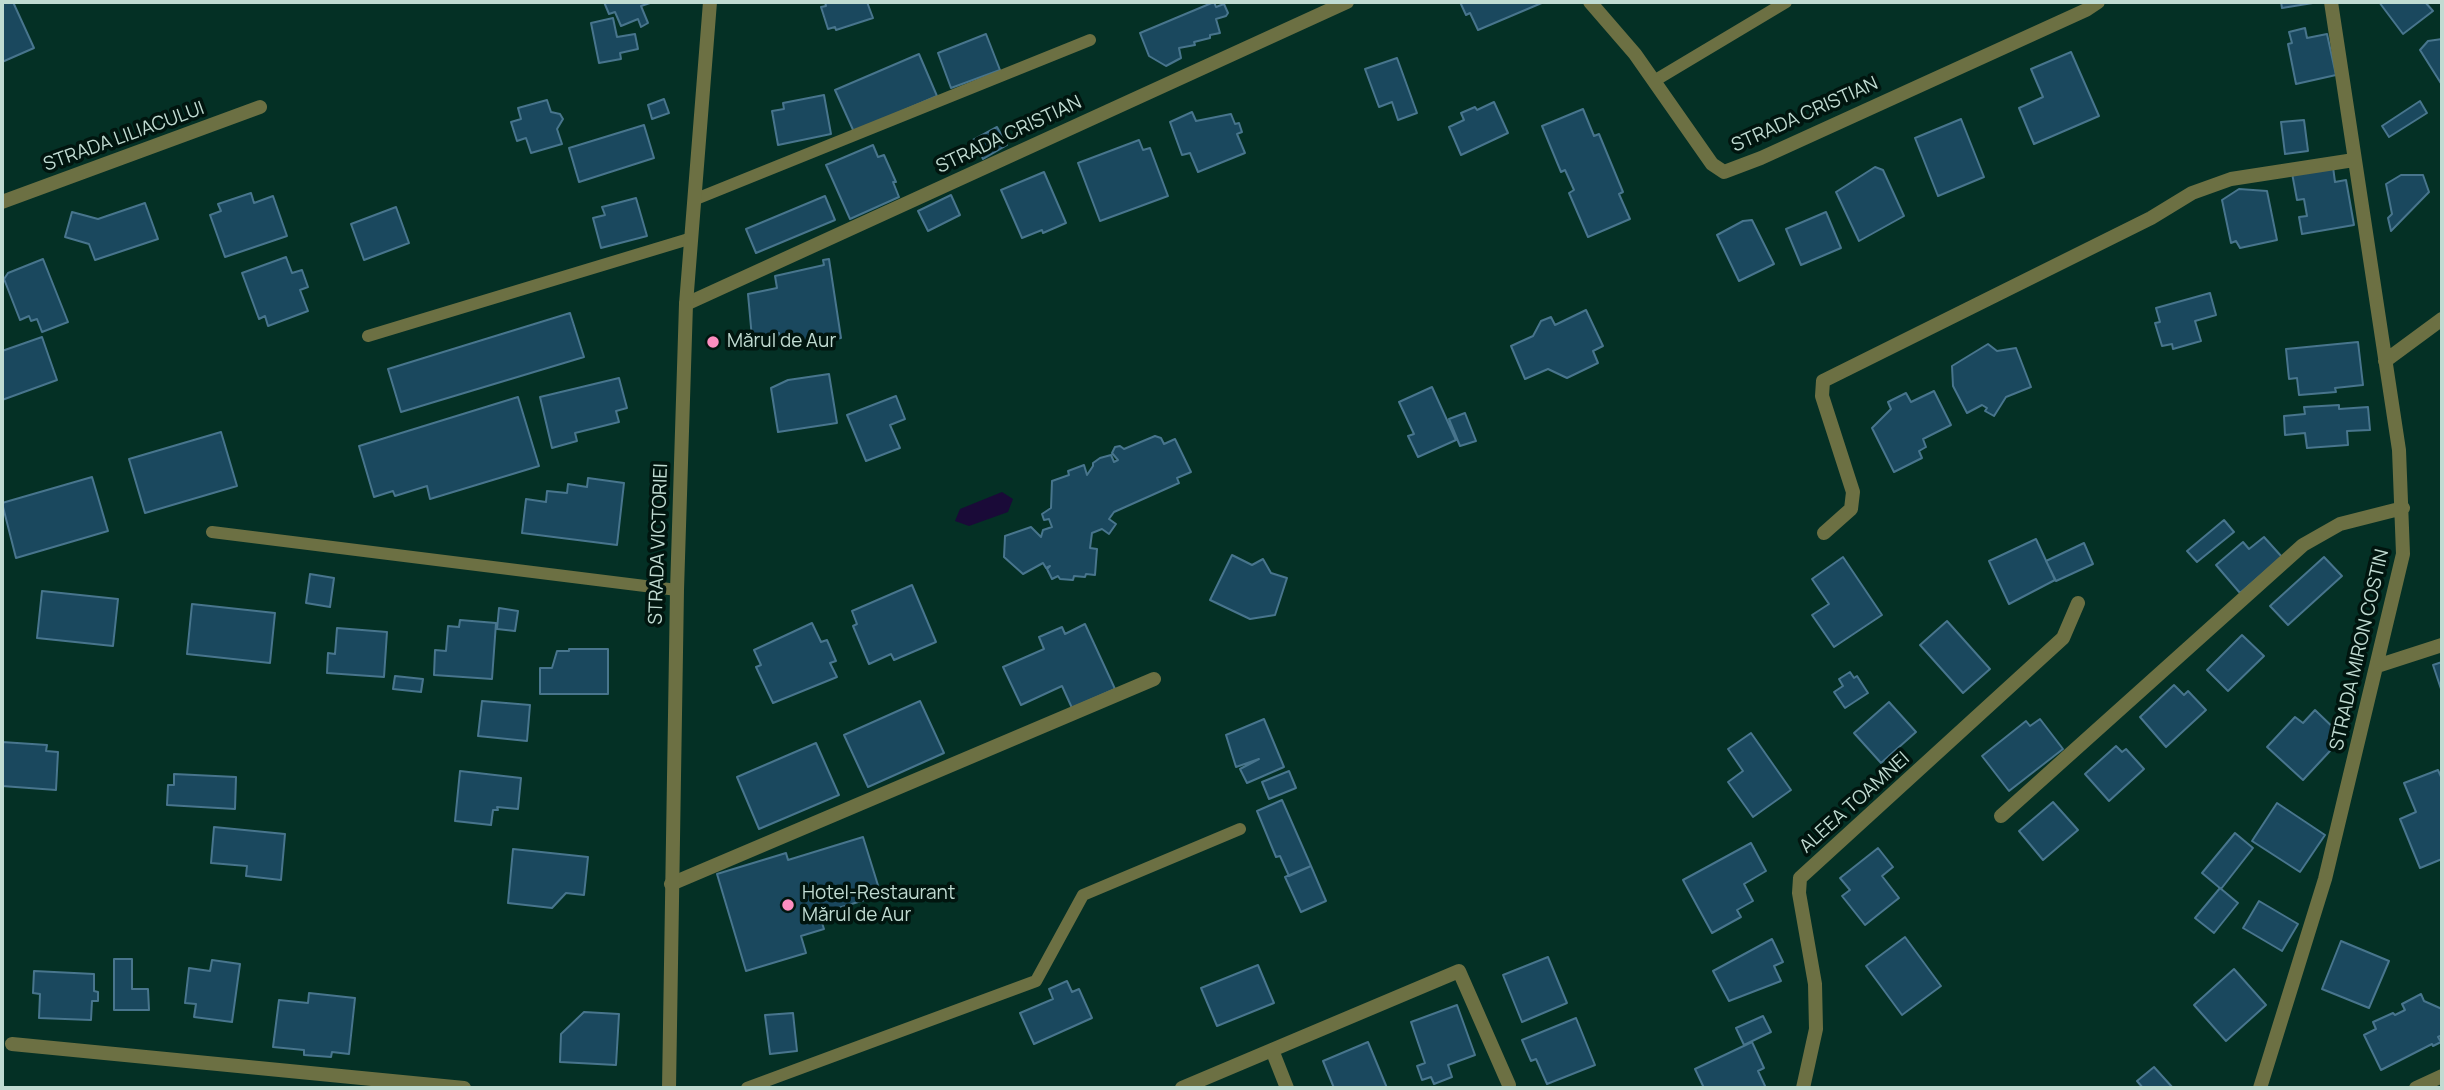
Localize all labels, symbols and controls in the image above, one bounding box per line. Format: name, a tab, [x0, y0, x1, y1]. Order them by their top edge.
street label: STRADA CRISTIAN	[1728, 72, 1882, 158]
street label: STRADA CRISTIAN	[933, 91, 1085, 179]
street label: STRADA LILIACULUI	[40, 97, 208, 177]
place label: Mărul de Aur	[727, 331, 836, 353]
marker: Mărul de Aur	[705, 334, 721, 350]
street label: STRADA VICTORIEI	[645, 463, 673, 625]
street label: STRADA MIRON COSTIN	[2326, 547, 2394, 753]
street label: ALEEA TOAMNEI	[1795, 748, 1915, 858]
place label: Hotel-Restaurant Mărul de Aur	[802, 883, 955, 927]
marker: Hotel-Restaurant Mărul de Aur	[780, 897, 796, 913]

